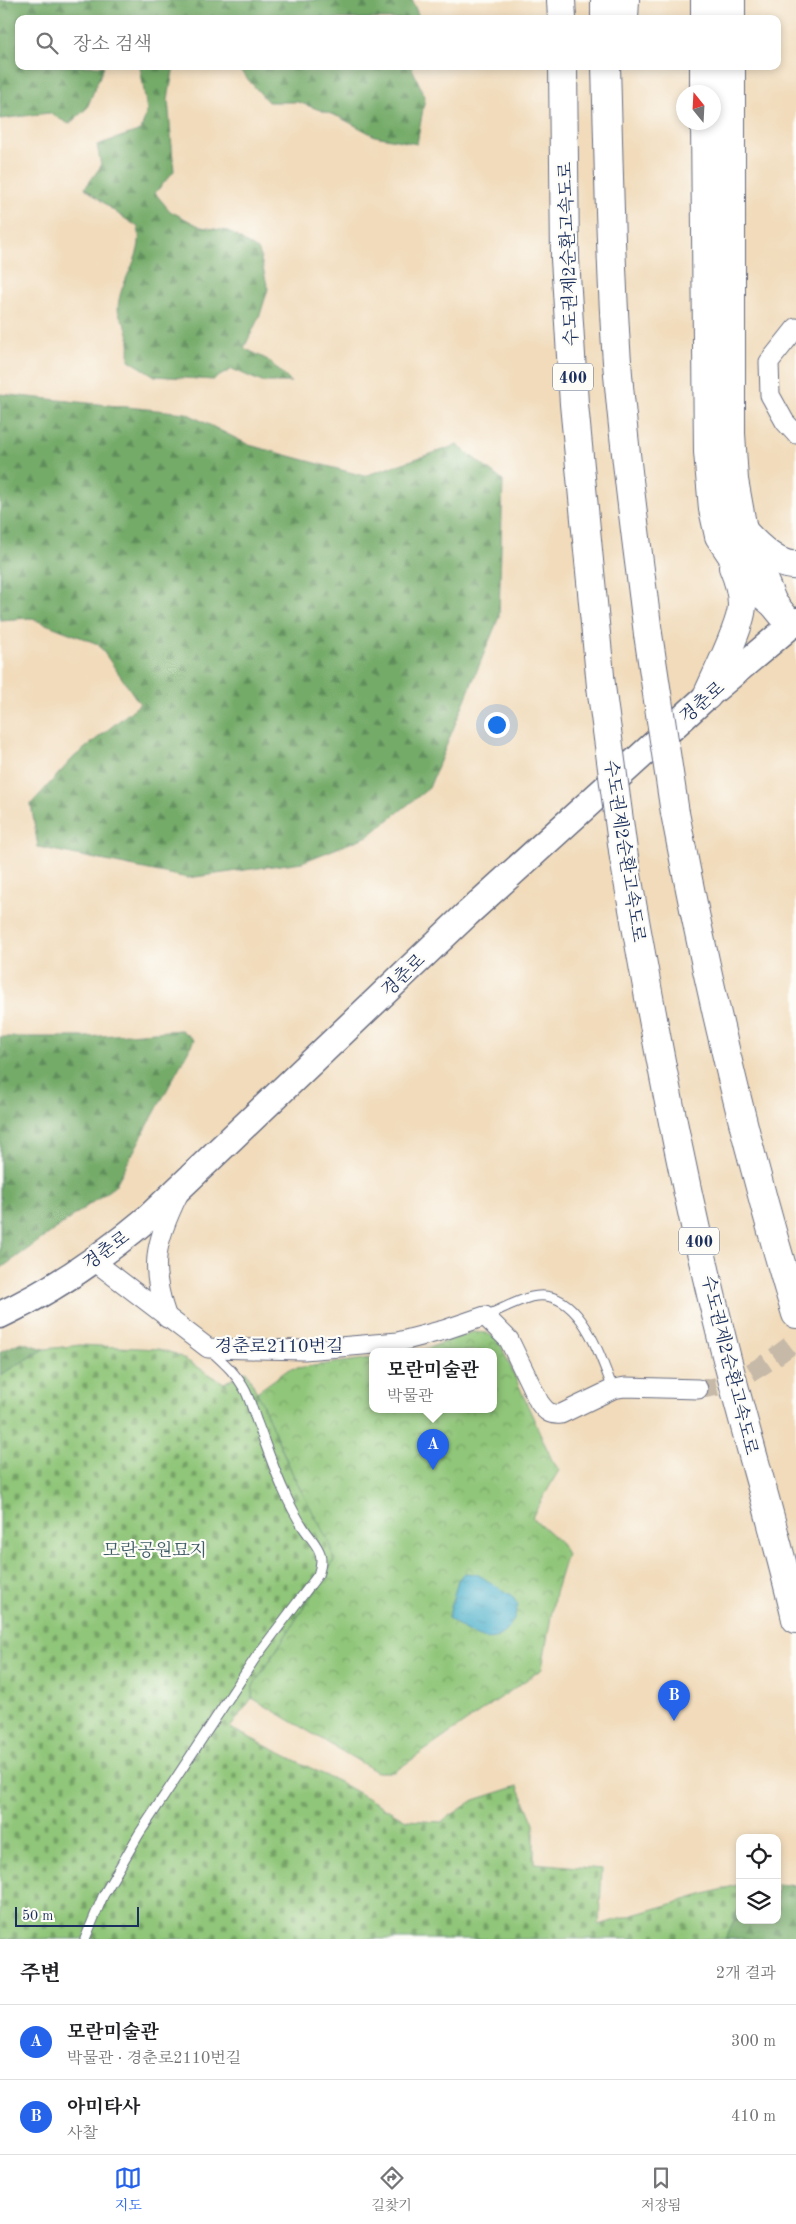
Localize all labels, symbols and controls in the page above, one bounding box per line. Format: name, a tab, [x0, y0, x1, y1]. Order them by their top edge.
search box	[15, 15, 781, 70]
icon: search	[33, 29, 61, 57]
text: 장소 검색	[73, 36, 152, 55]
north arrow	[676, 85, 721, 130]
street label: 수도권제2순환고속도로	[555, 162, 581, 346]
road number: 400	[553, 364, 593, 391]
street label: 경춘로	[676, 677, 728, 727]
your location	[484, 712, 510, 738]
street label: 수도권제2순환고속도로	[601, 758, 649, 944]
street label: 경춘로	[377, 950, 429, 1000]
street label: 경춘로	[79, 1227, 133, 1273]
road number: 400	[679, 1228, 719, 1254]
street label: 수도권제2순환고속도로	[698, 1273, 762, 1457]
street label: 경춘로2110번길	[215, 1336, 343, 1356]
popup	[369, 1348, 497, 1413]
text: 모란미술관	[387, 1362, 479, 1381]
text: 박물관	[387, 1389, 433, 1405]
pin: A	[417, 1429, 449, 1470]
park label: 모란공원묘지	[103, 1541, 207, 1560]
pin: B	[658, 1680, 690, 1721]
map controls	[736, 1834, 781, 1924]
button: locate	[736, 1834, 781, 1879]
button: layers	[736, 1879, 781, 1924]
scale bar	[15, 1904, 139, 1927]
text: 50 m	[22, 1909, 53, 1923]
text: 주변	[20, 1964, 61, 1985]
text: 2개 결과	[716, 1966, 776, 1982]
text: 모란미술관	[67, 2024, 159, 2043]
text: A	[30, 2034, 42, 2050]
text: 300 m	[731, 2034, 776, 2050]
text: 박물관 · 경춘로2110번길	[67, 2051, 241, 2067]
text: 아미타사	[67, 2099, 140, 2118]
text: B	[30, 2109, 42, 2125]
text: 410 m	[731, 2109, 776, 2125]
text: 사찰	[67, 2126, 98, 2142]
tab: 지도	[114, 2164, 142, 2215]
tab: 길찾기	[371, 2164, 412, 2215]
tab: 저장됨	[641, 2164, 682, 2215]

